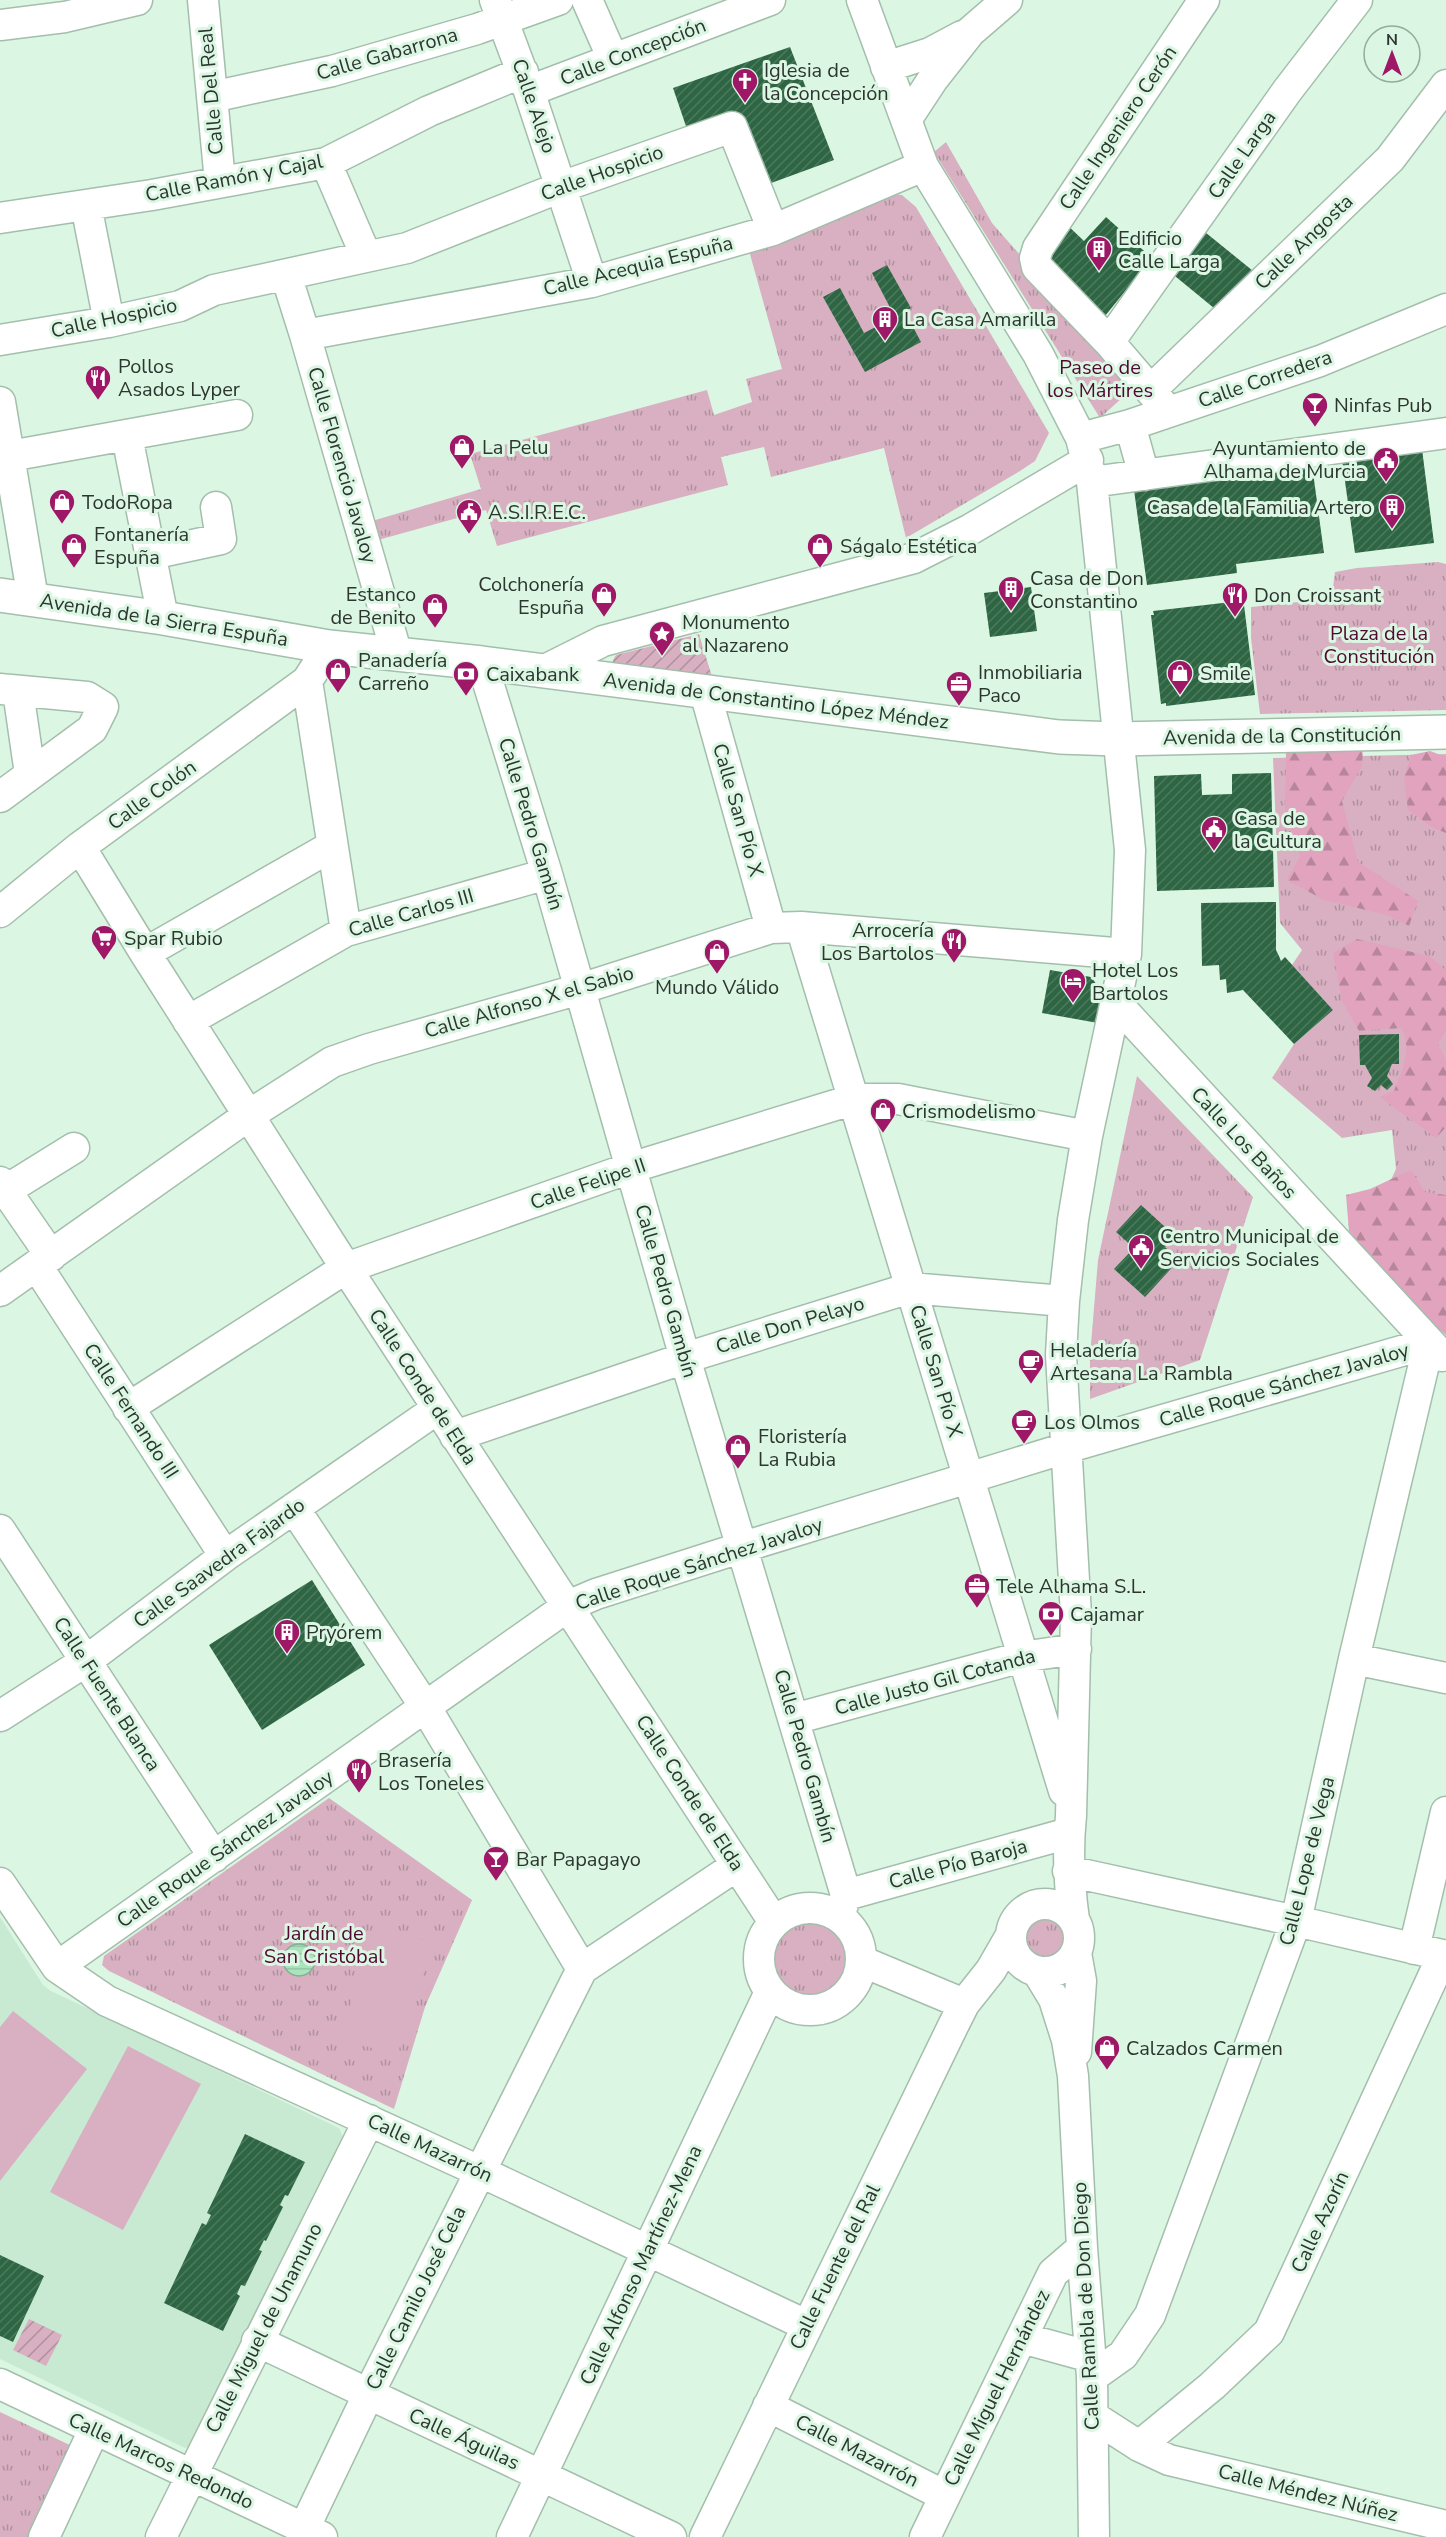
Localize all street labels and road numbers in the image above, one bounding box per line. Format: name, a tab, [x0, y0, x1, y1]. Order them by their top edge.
street label: Calle Concepción	[556, 12, 710, 92]
street label: Calle Gabarrona	[313, 21, 461, 87]
street label: Calle Del Real	[192, 26, 230, 156]
street label: Calle Ingeniero Cerón	[1053, 40, 1183, 216]
street label: Calle Alejo	[505, 55, 563, 157]
street label: Calle Larga	[1202, 105, 1282, 205]
street label: Calle Hospicio	[537, 138, 667, 208]
street label: Calle Ramón y Cajal	[143, 148, 325, 208]
street label: Calle Angosta	[1249, 188, 1359, 296]
street label: Calle Acequia Espuña	[540, 229, 736, 303]
street label: Calle Hospicio	[48, 291, 180, 345]
street label: Calle Corredera	[1194, 343, 1336, 415]
street label: Calle Florencio Javaloy	[301, 364, 383, 567]
street label: Avenida de la Sierra Espuña	[38, 587, 290, 653]
street label: Avenida de Constantino López Méndez	[602, 666, 950, 736]
street label: Avenida de la Constitución	[1163, 720, 1401, 752]
street label: Calle Pedro Gambín	[492, 734, 570, 914]
street label: Calle San Pío X	[706, 740, 770, 880]
street label: Calle Colón	[102, 754, 202, 836]
street label: Calle Carlos III	[345, 882, 477, 944]
street label: Calle Alfonso X el Sabio	[421, 959, 637, 1045]
street label: Calle Los Baños	[1185, 1081, 1303, 1205]
street label: Calle Felipe II	[527, 1152, 649, 1216]
street label: Calle Pedro Gambín	[628, 1201, 704, 1381]
street label: Calle Don Pelayo	[712, 1290, 868, 1360]
street label: Calle San Pío X	[903, 1301, 969, 1441]
street label: Calle Conde de Elda	[362, 1304, 484, 1470]
street label: Calle Roque Sánchez Javaloy	[1156, 1336, 1413, 1434]
street label: Calle Fernando III	[77, 1338, 185, 1484]
street label: Calle Saavedra Fajardo	[128, 1491, 310, 1635]
street label: Calle Roque Sánchez Javaloy	[572, 1511, 827, 1617]
street label: Calle Fuente Blanca	[47, 1612, 167, 1776]
street label: Calle Justo Gil Cotanda	[832, 1642, 1038, 1722]
street label: Calle Pedro Gambín	[767, 1666, 843, 1846]
street label: Calle Conde de Elda	[629, 1710, 751, 1876]
street label: Calle Roque Sánchez Javaloy	[111, 1763, 339, 1934]
street label: Calle Lope de Vega	[1273, 1774, 1341, 1948]
street label: Calle Pío Baroja	[886, 1833, 1030, 1895]
street label: Calle Mazarrón	[363, 2107, 497, 2189]
street label: Calle Alfonso Martínez-Mena	[573, 2141, 709, 2389]
street label: Calle Azorín	[1285, 2167, 1355, 2277]
street label: Calle Fuente del Ral	[783, 2180, 887, 2354]
street label: Calle Rambla de Don Diego	[1066, 2181, 1106, 2431]
street label: Calle Camilo José Cela	[360, 2201, 472, 2395]
street label: Calle Miguel de Unamuno	[199, 2218, 329, 2438]
street label: Calle Miguel Hernández	[938, 2285, 1056, 2491]
street label: Calle Águilas	[404, 2402, 524, 2476]
street label: Calle Marcos Redondo	[64, 2406, 258, 2516]
street label: Calle Mazarrón	[791, 2408, 923, 2494]
street label: Calle Méndez Núñez	[1215, 2458, 1401, 2528]

